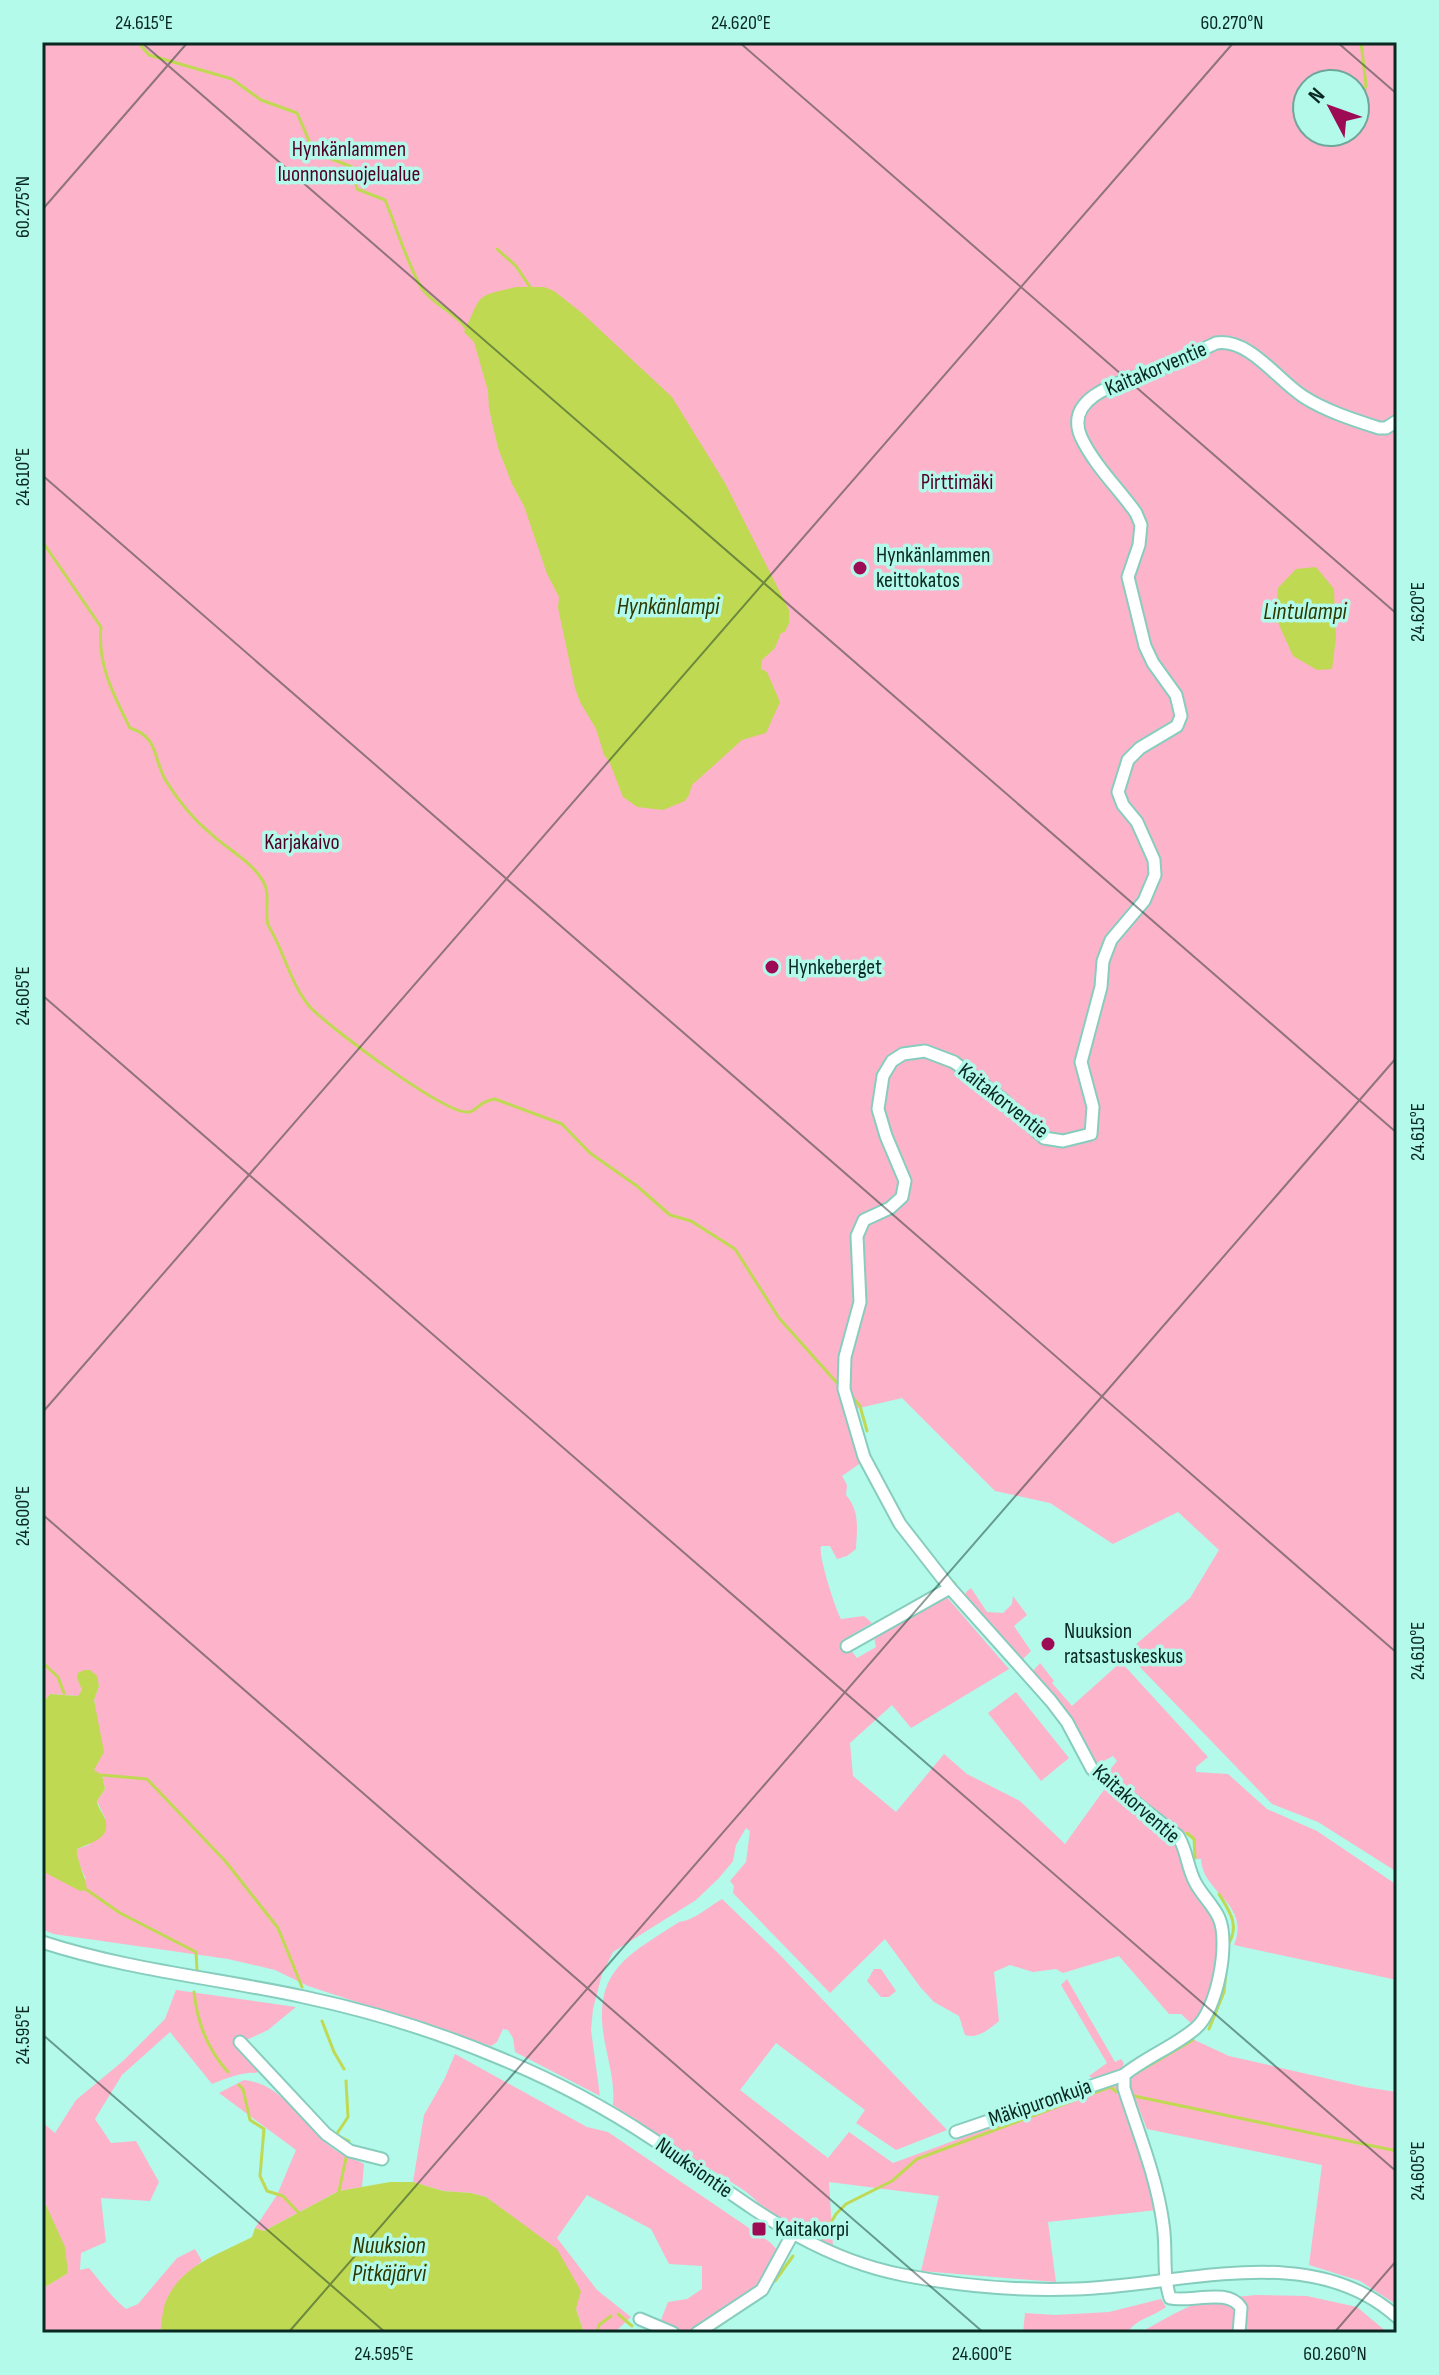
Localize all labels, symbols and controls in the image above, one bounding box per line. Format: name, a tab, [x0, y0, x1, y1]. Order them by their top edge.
text: 24.615°E	[115, 11, 173, 35]
text: 24.620°E	[711, 11, 771, 35]
text: 60.270°N	[1201, 11, 1263, 35]
north arrow	[1291, 68, 1371, 148]
text: N	[1303, 83, 1331, 109]
park label: Hynkänlammen luonnonsuojelualue	[278, 136, 420, 188]
text: 60.275°N	[11, 176, 35, 238]
street label: Kaitakorventie	[1101, 336, 1211, 402]
text: 24.610°E	[11, 448, 35, 506]
park label: Pirttimäki	[921, 469, 993, 496]
place label: Hynkänlammen keittokatos	[876, 542, 990, 594]
marker: Hynkänlammen keittokatos	[851, 559, 869, 577]
text: 24.620°E	[1406, 582, 1430, 642]
water label: Hynkänlampi	[617, 592, 720, 621]
water label: Lintulampi	[1263, 597, 1347, 626]
park label: Karjakaivo	[264, 829, 340, 856]
place label: Hynkeberget	[788, 954, 882, 981]
marker: Hynkeberget	[763, 958, 781, 976]
text: 24.605°E	[11, 966, 35, 1026]
street label: Kaitakorventie	[952, 1057, 1054, 1145]
text: 24.615°E	[1406, 1103, 1430, 1161]
text: 24.600°E	[11, 1486, 35, 1546]
place label: Nuuksion ratsastuskeskus	[1064, 1618, 1183, 1670]
text: 24.610°E	[1406, 1622, 1430, 1680]
marker: Nuuksion ratsastuskeskus	[1039, 1635, 1057, 1653]
street label: Kaitakorventie	[1087, 1759, 1185, 1849]
text: 24.595°E	[11, 2005, 35, 2065]
street label: Mäkipuronkuja	[985, 2073, 1095, 2133]
street label: Nuuksiontie	[650, 2132, 738, 2204]
text: 24.605°E	[1406, 2141, 1430, 2201]
place label: Kaitakorpi	[775, 2216, 849, 2243]
marker: Kaitakorpi	[750, 2220, 768, 2238]
water label: Nuuksion Pitkäjärvi	[352, 2231, 427, 2288]
text: 24.595°E	[354, 2342, 414, 2366]
text: 24.600°E	[952, 2342, 1012, 2366]
text: 60.260°N	[1303, 2342, 1367, 2366]

